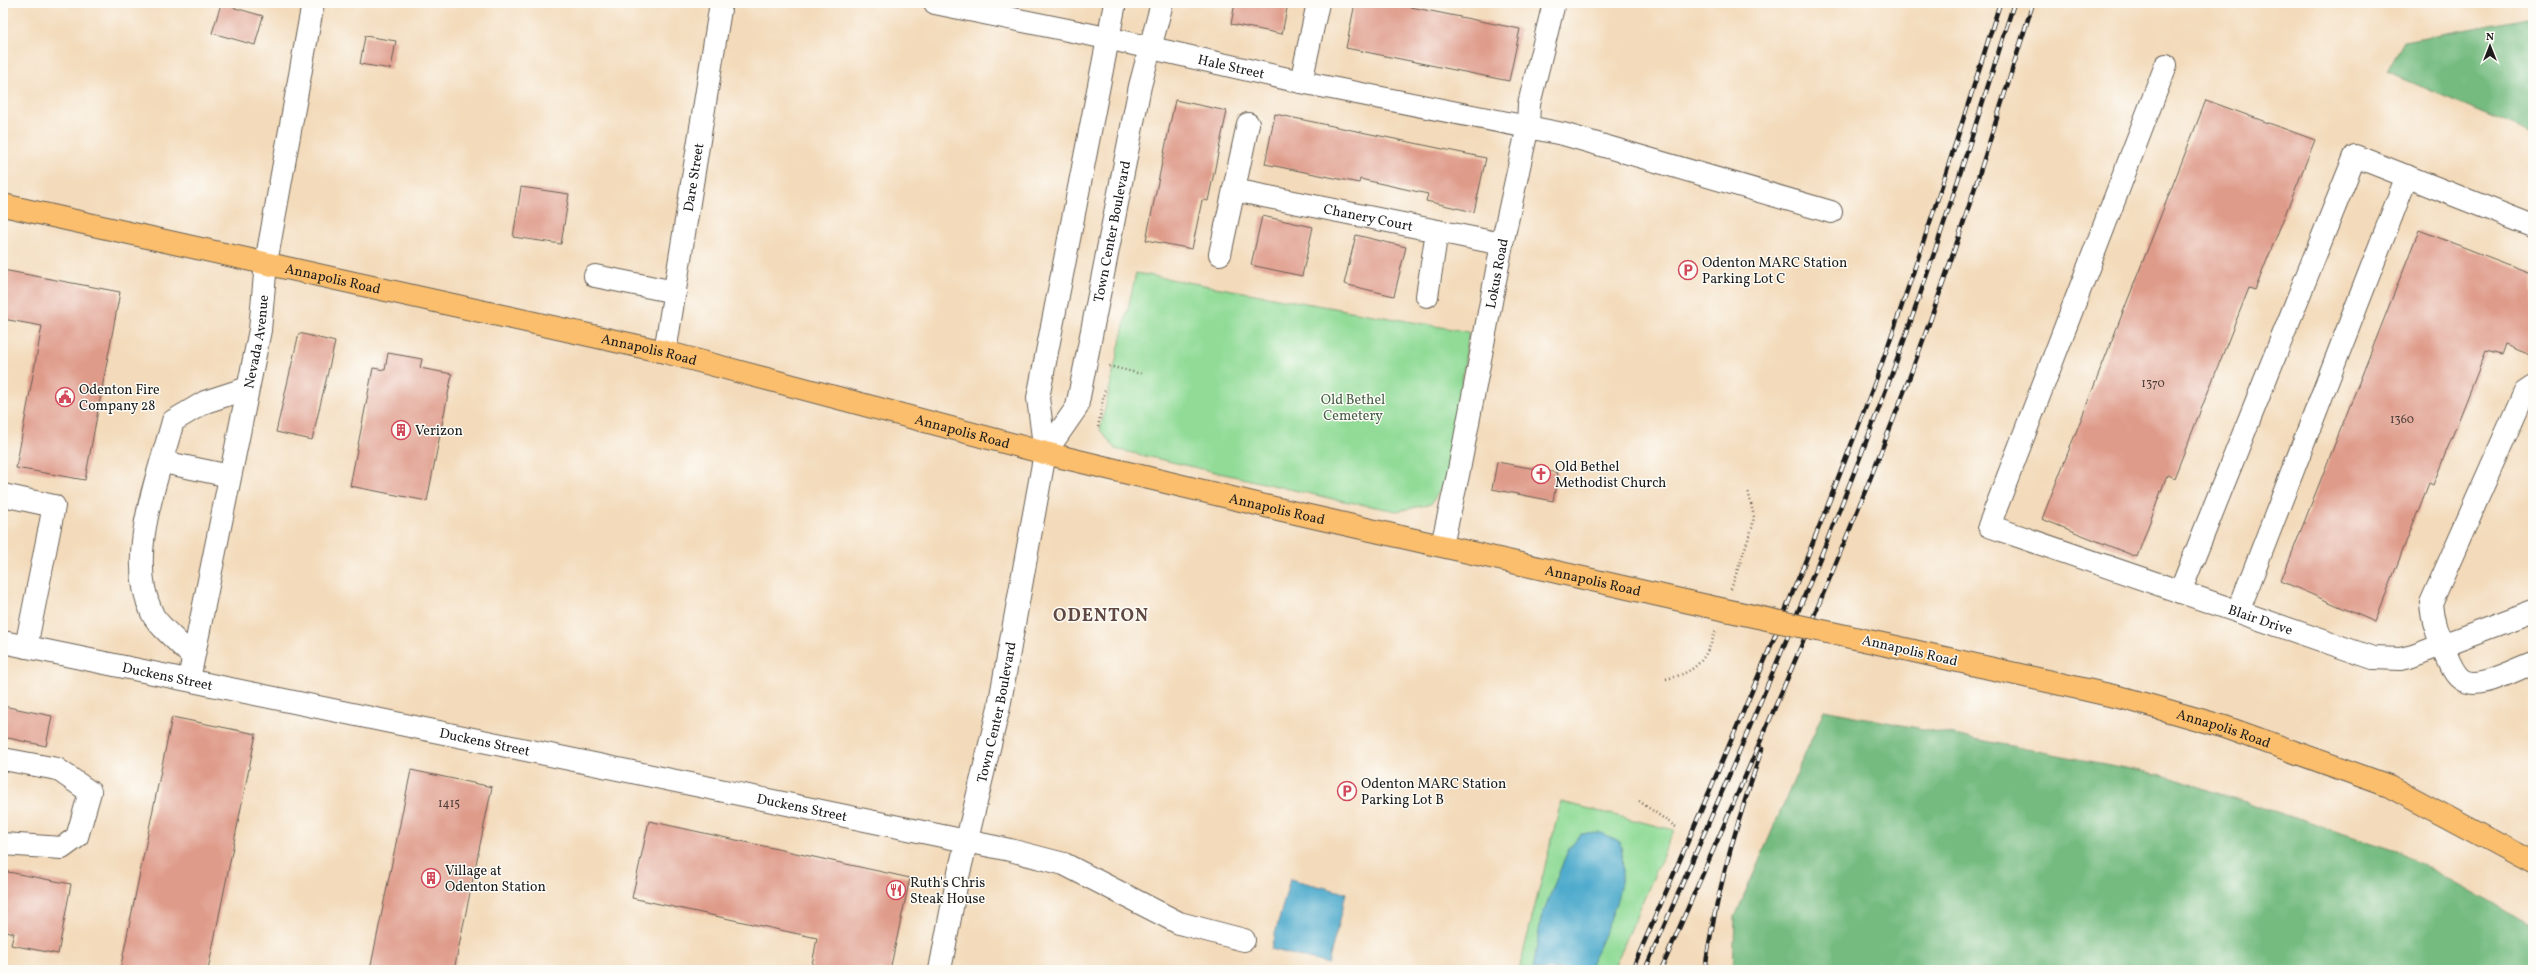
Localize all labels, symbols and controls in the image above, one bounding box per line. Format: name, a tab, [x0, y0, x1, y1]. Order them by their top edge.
north arrow	[2470, 26, 2510, 66]
text: N	[2486, 30, 2494, 45]
street label: Hale Street	[1196, 51, 1266, 84]
street label: Dare Street	[680, 142, 709, 213]
street label: Town Center Boulevard	[1090, 159, 1136, 304]
street label: Chanery Court	[1322, 200, 1414, 237]
street label: Lokus Road	[1482, 237, 1514, 310]
place label: Odenton MARC Station Parking Lot C	[1702, 254, 1847, 289]
parking icon: Odenton MARC Station Parking Lot C	[1677, 259, 1699, 281]
street label: Annapolis Road	[283, 260, 383, 300]
street label: Nevada Avenue	[240, 294, 274, 391]
street label: Annapolis Road	[599, 330, 699, 371]
house number: 1370	[2141, 376, 2165, 392]
place label: Odenton Fire Company 28	[79, 381, 160, 416]
public building icon: Odenton Fire Company 28	[54, 386, 76, 408]
park label: Old Bethel Cemetery	[1321, 391, 1385, 426]
street label: Annapolis Road	[912, 411, 1012, 454]
house number: 1360	[2390, 412, 2414, 428]
building icon: Verizon	[390, 419, 412, 441]
place label: Verizon	[415, 422, 463, 441]
place label: Old Bethel Methodist Church	[1555, 458, 1666, 493]
church icon: Old Bethel Methodist Church	[1530, 463, 1552, 485]
street label: Annapolis Road	[1227, 490, 1327, 530]
street label: Annapolis Road	[1543, 562, 1643, 602]
street label: Blair Drive	[2225, 601, 2295, 641]
district label: ODENTON	[1053, 604, 1149, 629]
street label: Annapolis Road	[1860, 631, 1959, 672]
street label: Town Center Boulevard	[973, 640, 1022, 785]
street label: Duckens Street	[120, 659, 214, 696]
street label: Annapolis Road	[2174, 706, 2273, 754]
street label: Duckens Street	[438, 724, 532, 762]
place label: Odenton MARC Station Parking Lot B	[1361, 775, 1506, 810]
parking icon: Odenton MARC Station Parking Lot B	[1336, 780, 1358, 802]
street label: Duckens Street	[755, 790, 849, 827]
house number: 1415	[438, 796, 460, 812]
place label: Village at Odenton Station	[445, 862, 546, 897]
building icon: Village at Odenton Station	[420, 867, 442, 889]
place label: Ruth's Chris Steak House	[910, 874, 985, 909]
restaurant icon: Ruth's Chris Steak House	[885, 879, 907, 901]

